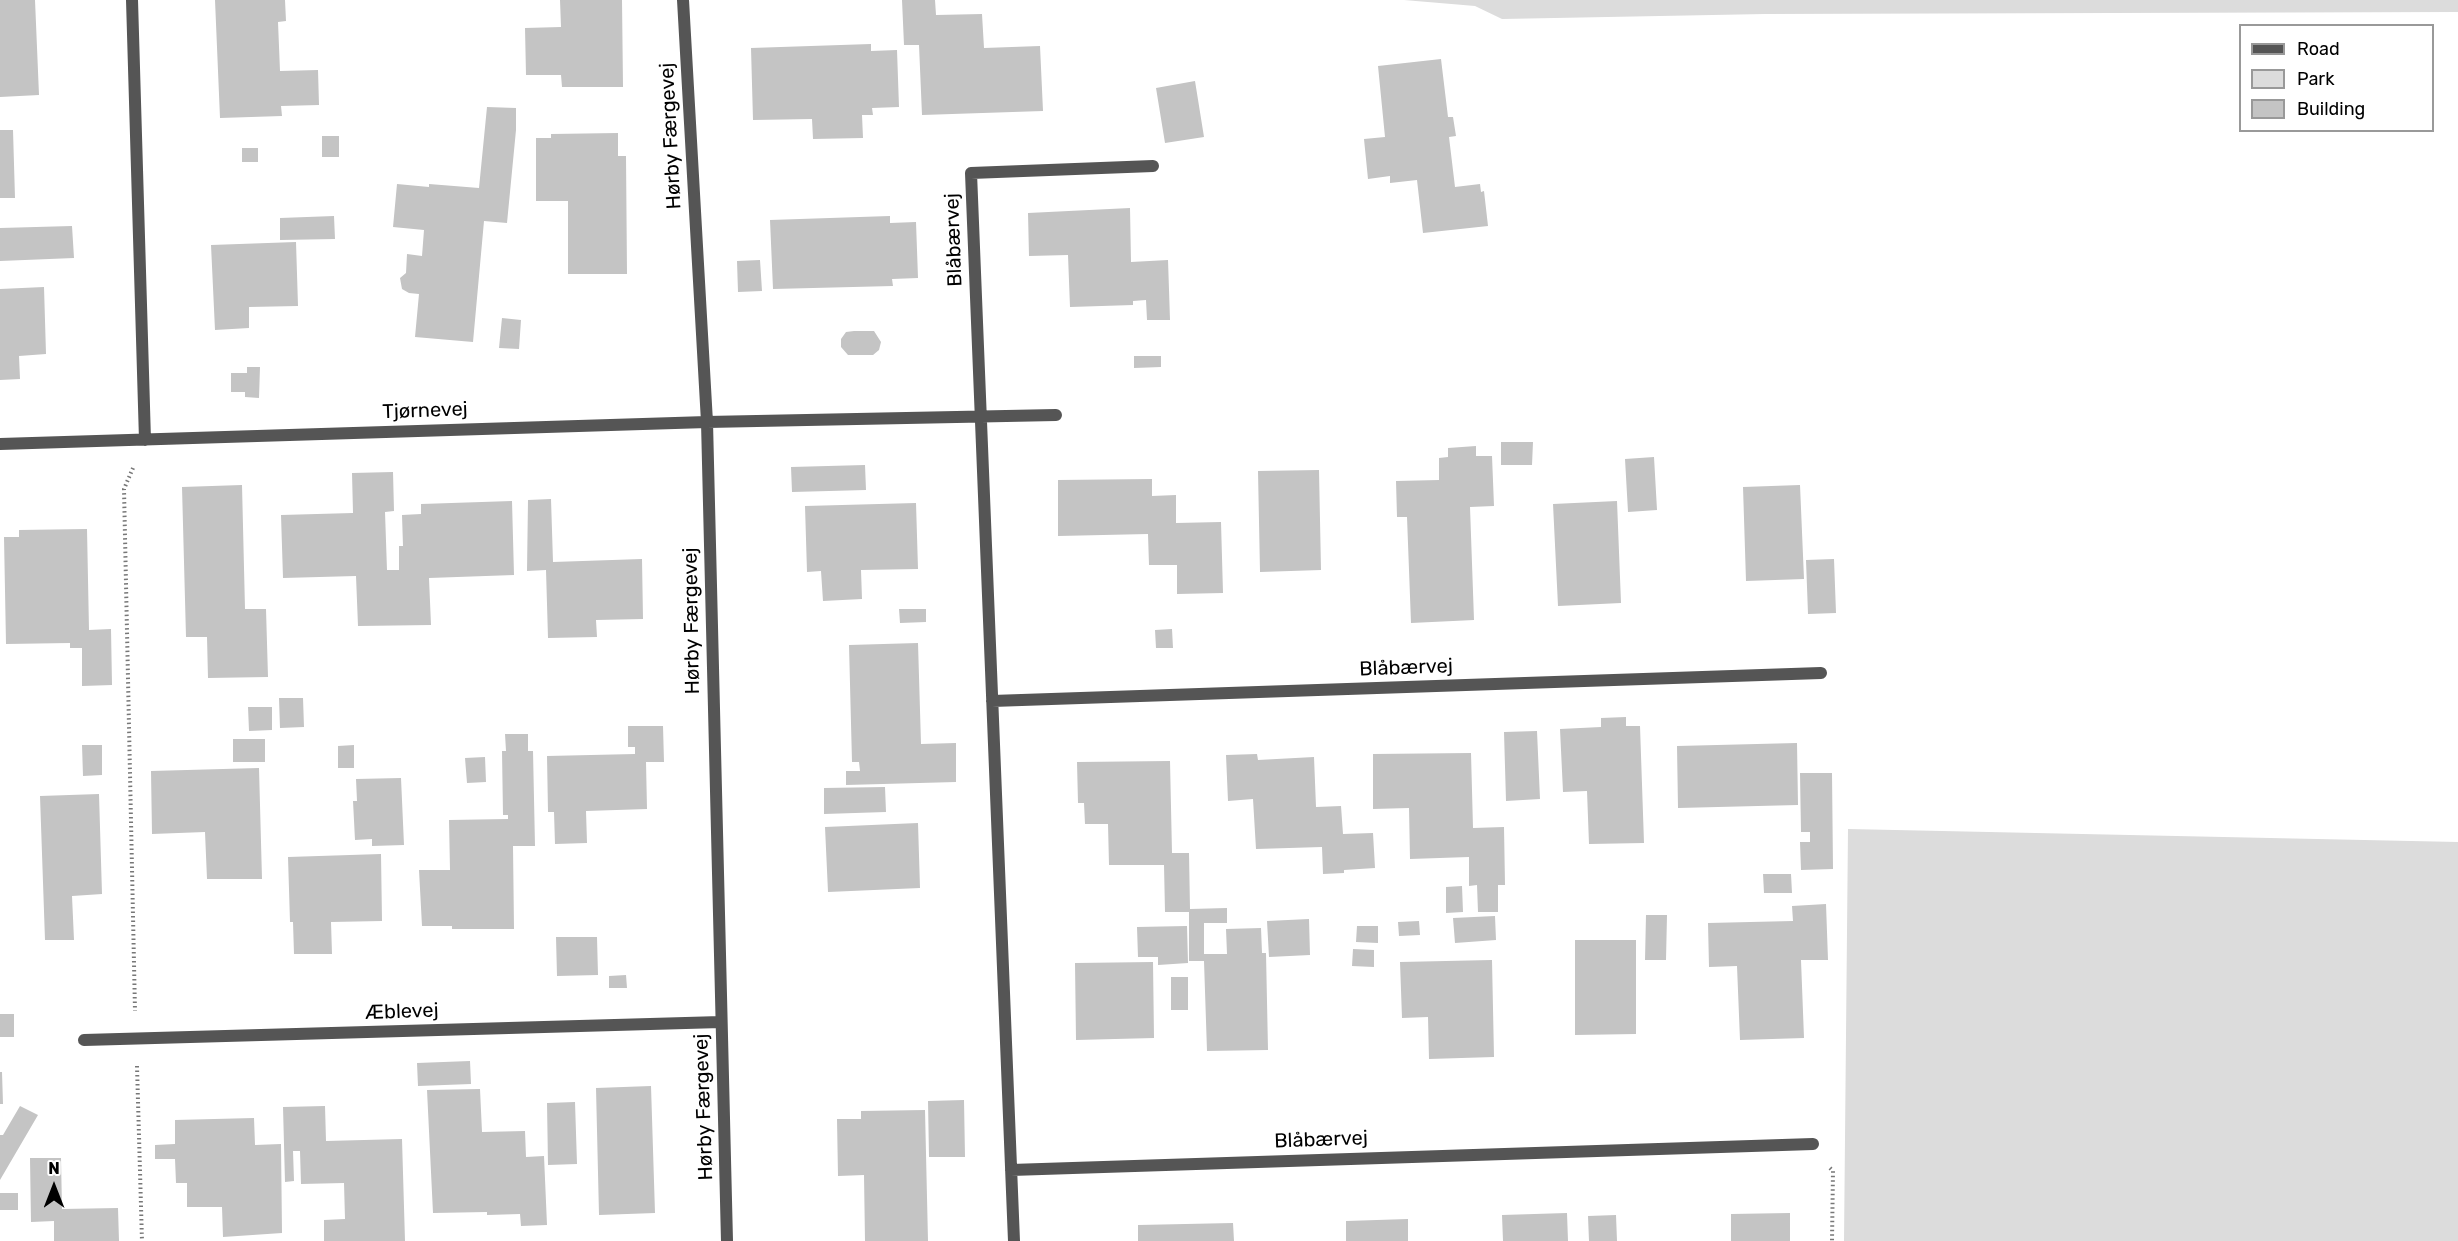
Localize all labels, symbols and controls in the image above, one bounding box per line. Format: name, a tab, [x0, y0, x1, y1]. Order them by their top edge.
legend	[2239, 24, 2434, 132]
text: Road	[2297, 38, 2340, 60]
street label: Hørby Færgevej	[655, 62, 687, 210]
text: Park	[2297, 68, 2334, 90]
text: Building	[2297, 98, 2365, 120]
street label: Blåbærvej	[940, 193, 968, 287]
street label: Tjørnevej	[382, 398, 468, 424]
street label: Hørby Færgevej	[679, 547, 705, 695]
street label: Blåbærvej	[1359, 654, 1453, 682]
street label: Æblevej	[365, 999, 439, 1025]
street label: Hørby Færgevej	[689, 1033, 719, 1181]
street label: Blåbærvej	[1274, 1126, 1368, 1154]
north arrow	[24, 1157, 84, 1217]
text: N	[48, 1159, 60, 1178]

